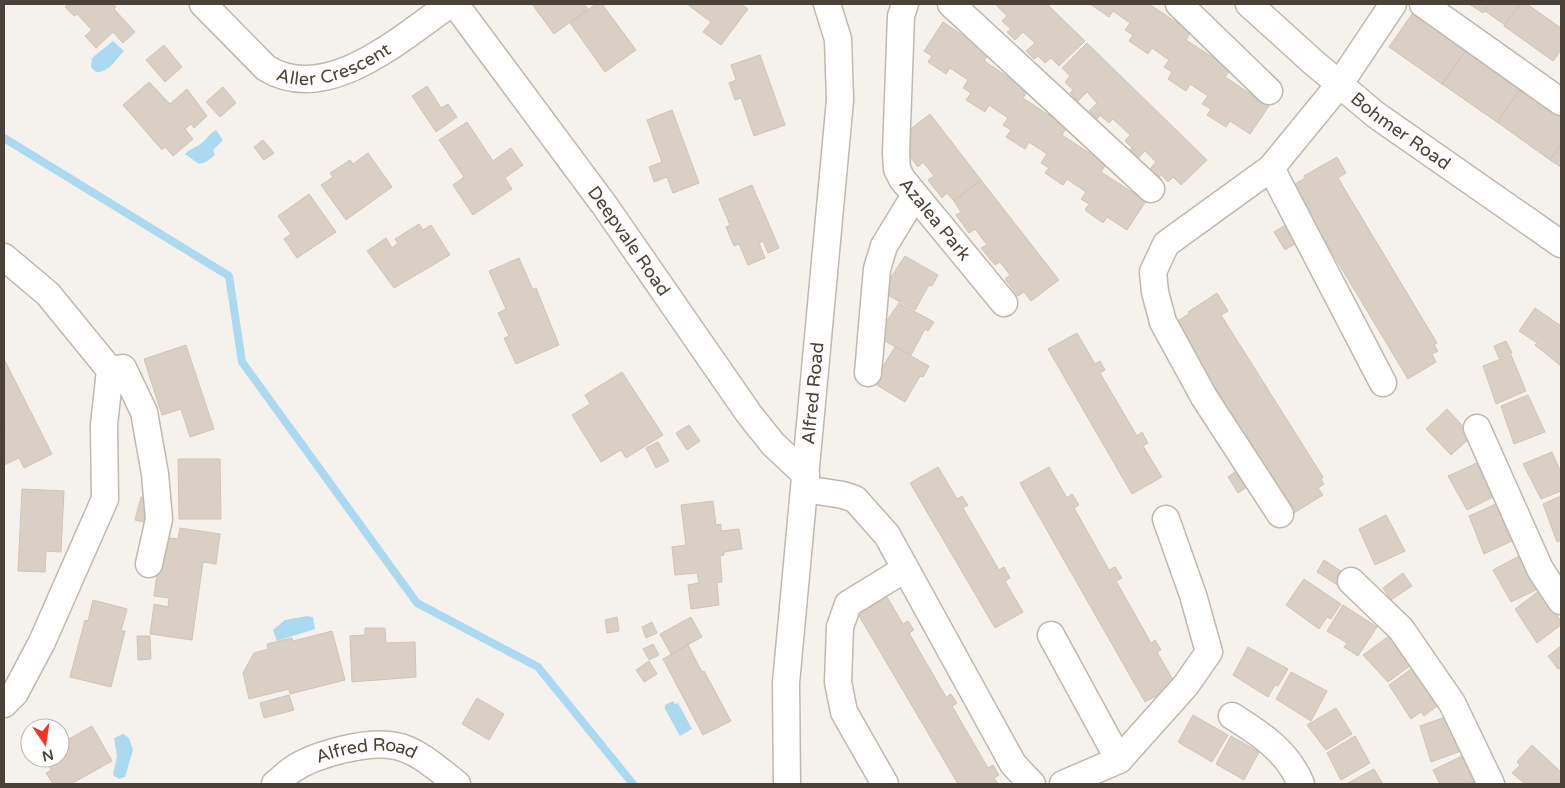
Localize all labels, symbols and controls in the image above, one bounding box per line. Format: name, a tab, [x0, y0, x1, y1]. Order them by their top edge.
street label: Aller Crescent	[274, 38, 395, 90]
street label: Bohmer Road	[1346, 87, 1455, 175]
street label: Azalea Park	[895, 173, 976, 265]
street label: Deepvale Road	[583, 182, 675, 300]
street label: Alfred Road	[797, 341, 829, 445]
north arrow	[20, 718, 70, 768]
street label: Alfred Road	[313, 733, 421, 768]
text: N	[40, 746, 55, 765]

